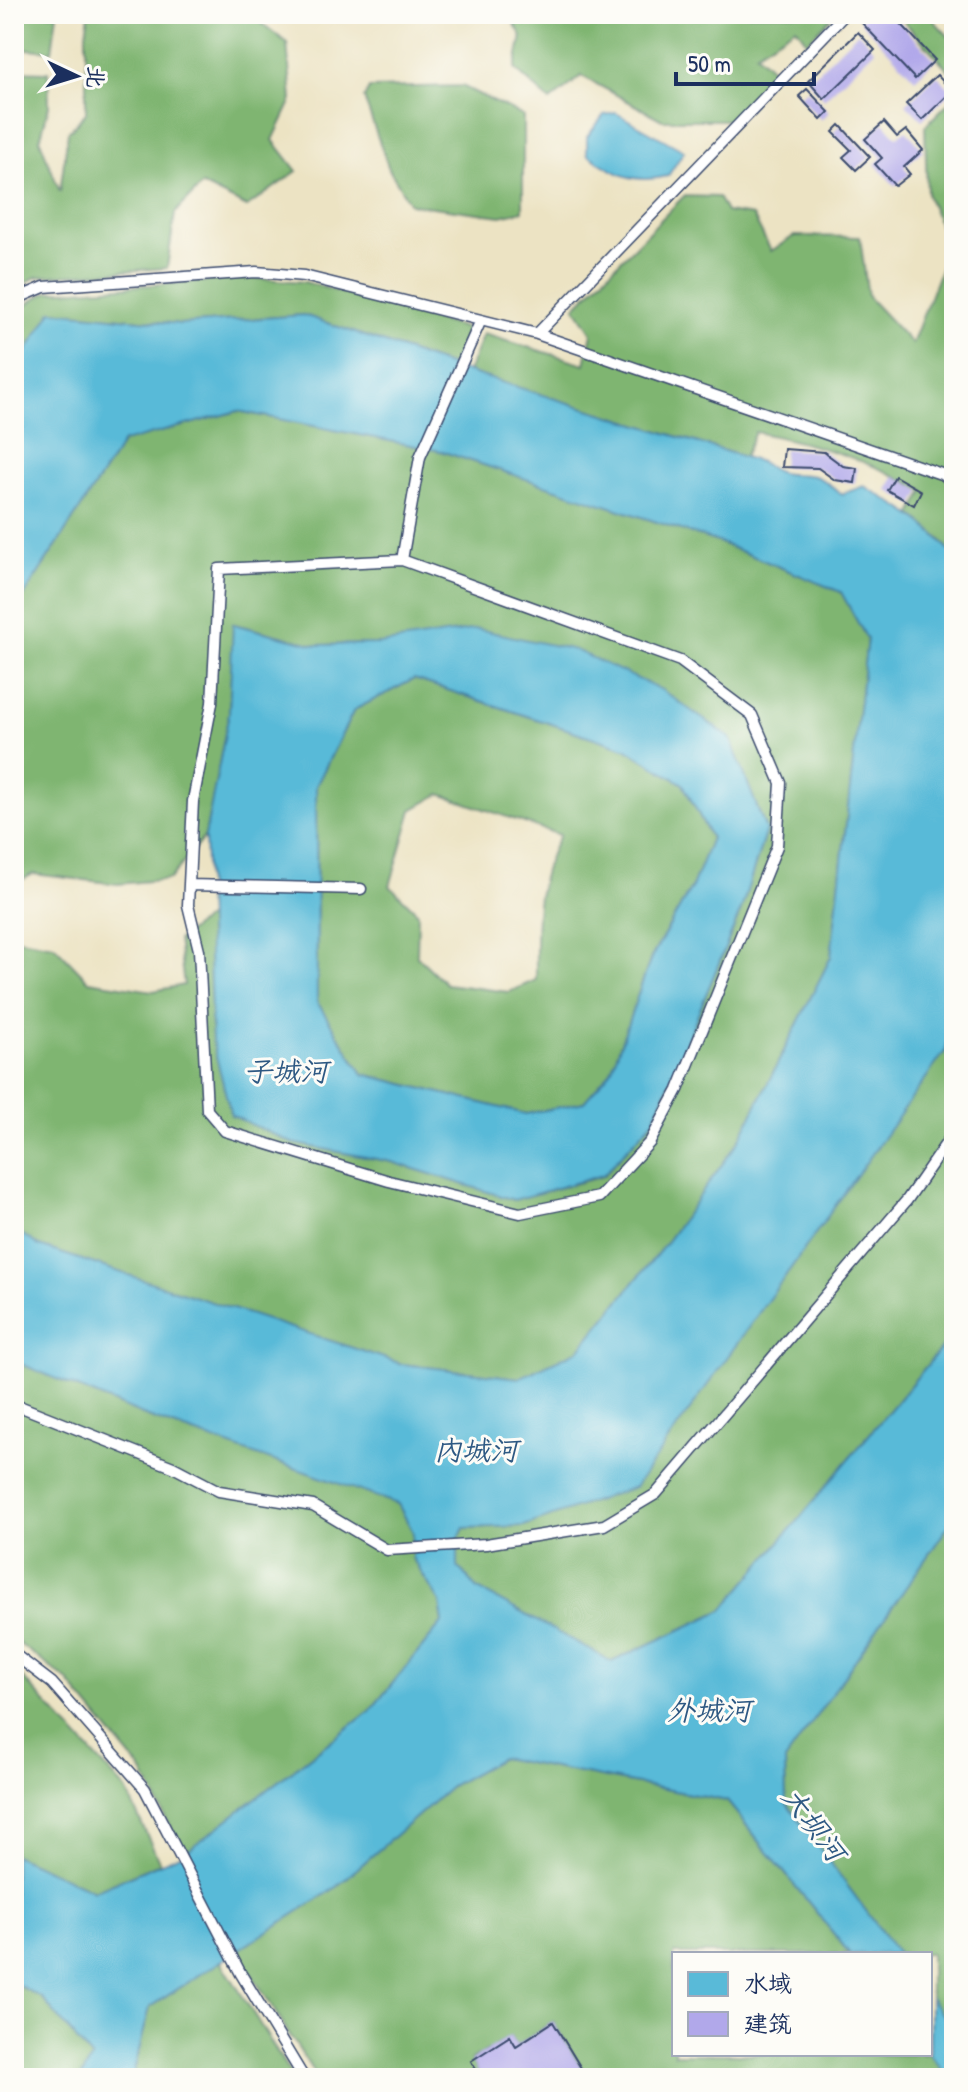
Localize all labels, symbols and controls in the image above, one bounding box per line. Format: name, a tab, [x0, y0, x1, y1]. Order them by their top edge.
north arrow	[36, 36, 116, 116]
scale bar	[676, 36, 814, 86]
text: 50 m	[688, 47, 731, 79]
text: 北	[80, 65, 112, 89]
water label: 子城河	[244, 1052, 332, 1090]
water label: 内城河	[434, 1431, 522, 1469]
water label: 外城河	[667, 1691, 755, 1729]
water label: 大坝河	[774, 1779, 857, 1872]
legend	[672, 1952, 932, 2056]
text: 水域	[744, 1967, 792, 1999]
text: 建筑	[744, 2007, 792, 2039]

